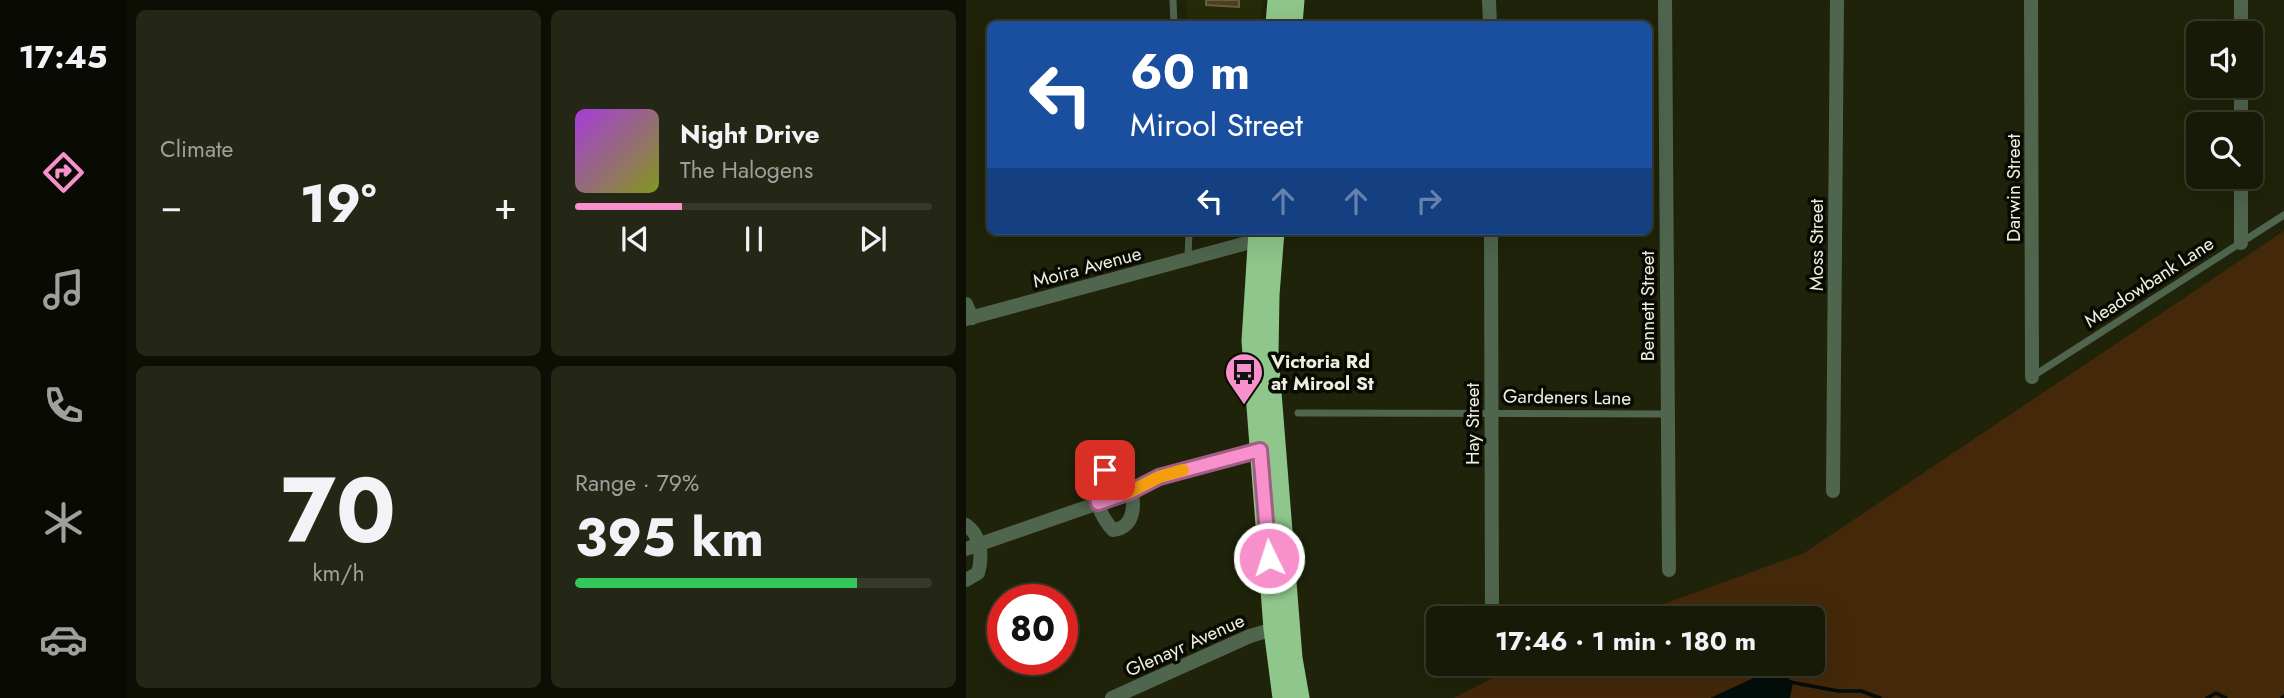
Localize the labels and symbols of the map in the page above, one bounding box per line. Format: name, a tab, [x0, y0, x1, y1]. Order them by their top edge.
street label: Darwin Street	[2000, 134, 2027, 242]
street label: Moss Street	[1803, 199, 1830, 291]
street label: Meadowbank Lane	[2079, 230, 2219, 334]
street label: Moira Avenue	[1030, 240, 1144, 294]
street label: Bennett Street	[1634, 250, 1661, 361]
place label: Victoria Rd at Mirool St	[1270, 348, 1374, 397]
bus stop icon: Victoria Rd at Mirool St	[1223, 351, 1265, 406]
street label: Gardeners Lane	[1503, 382, 1631, 412]
street label: Hay Street	[1459, 383, 1486, 465]
pin	[1075, 440, 1135, 500]
position arrow	[1232, 521, 1306, 595]
speed limit sign: 80	[987, 584, 1078, 675]
street label: Glenayr Avenue	[1121, 607, 1249, 683]

